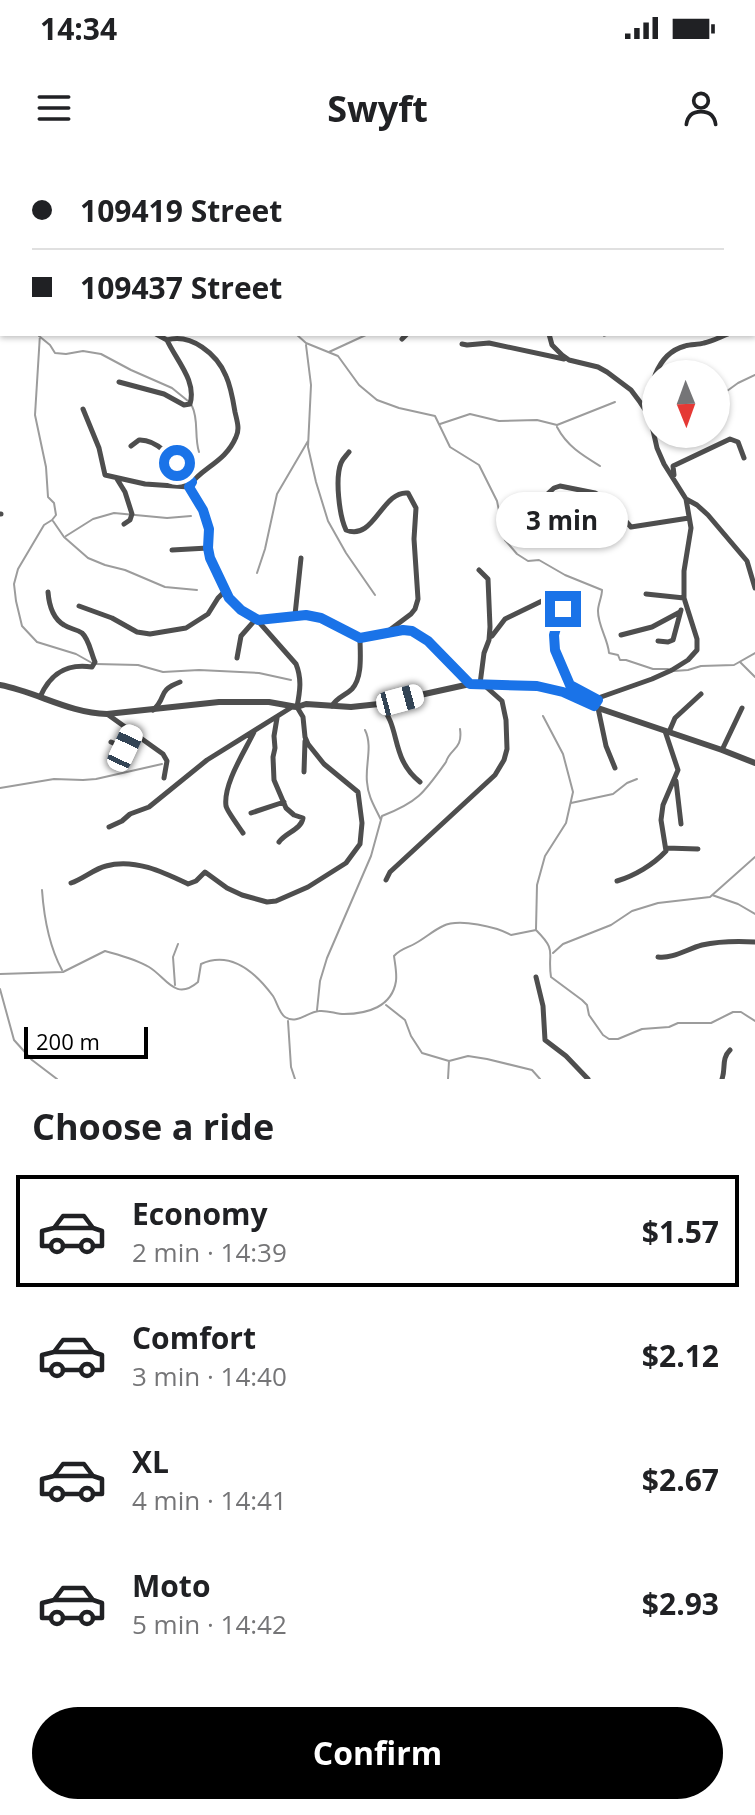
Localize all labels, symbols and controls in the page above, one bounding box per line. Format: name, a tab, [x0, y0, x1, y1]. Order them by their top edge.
text: 14:34	[40, 8, 117, 49]
text: Swyft	[327, 84, 428, 133]
icon: menu	[32, 86, 76, 130]
icon: person	[679, 86, 723, 130]
text: 109419 Street	[80, 190, 282, 231]
text: 109437 Street	[80, 267, 282, 308]
north arrow	[642, 360, 730, 448]
map controls	[642, 360, 730, 448]
route start	[159, 445, 195, 481]
callout: 3 min	[497, 493, 629, 549]
text: 3 min	[526, 502, 598, 538]
route end	[545, 591, 581, 627]
car	[374, 682, 426, 718]
car	[104, 721, 146, 775]
scale bar	[24, 1023, 148, 1059]
text: 200 m	[36, 1026, 100, 1056]
text: Choose a ride	[32, 1102, 274, 1151]
text: Economy	[132, 1193, 268, 1234]
icon: car	[36, 1195, 108, 1267]
text: $1.57	[642, 1211, 719, 1252]
text: 2 min · 14:39	[132, 1234, 287, 1270]
text: Comfort	[132, 1317, 256, 1358]
icon: car	[36, 1319, 108, 1391]
text: $2.12	[642, 1335, 719, 1376]
text: 3 min · 14:40	[132, 1358, 287, 1394]
text: XL	[132, 1441, 169, 1482]
icon: car	[36, 1443, 108, 1515]
text: $2.67	[642, 1459, 719, 1500]
text: 4 min · 14:41	[132, 1482, 287, 1518]
text: Moto	[132, 1565, 210, 1606]
icon: car	[36, 1567, 108, 1639]
text: $2.93	[642, 1583, 719, 1624]
text: 5 min · 14:42	[132, 1606, 287, 1642]
button: Confirm	[32, 1707, 723, 1799]

